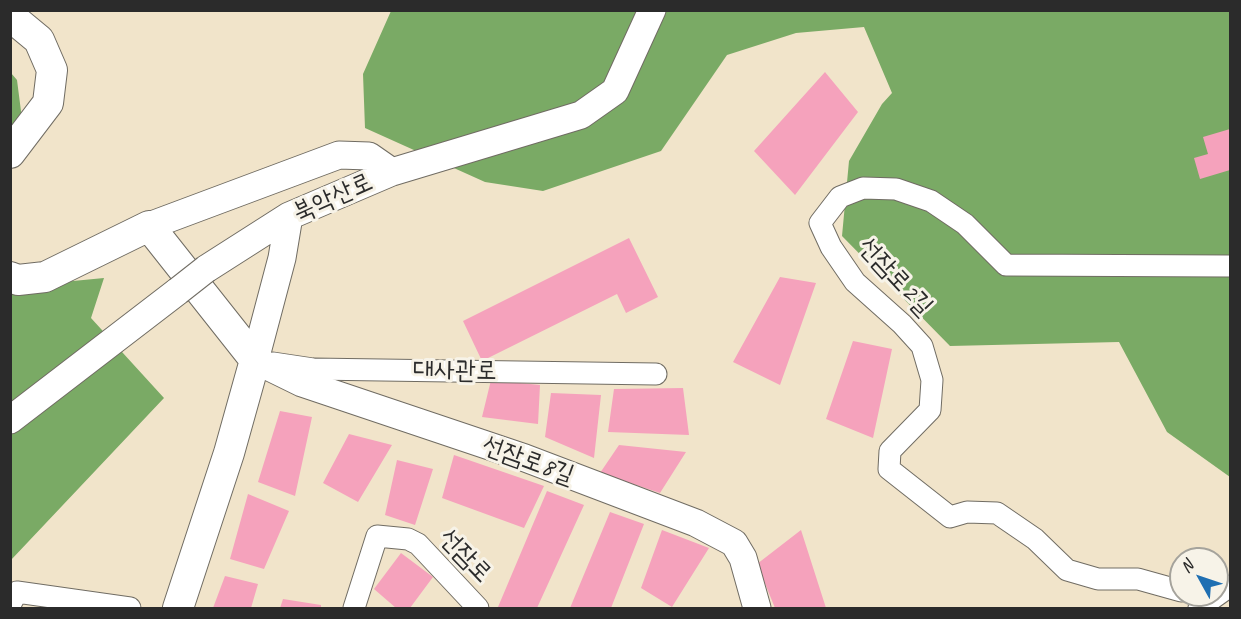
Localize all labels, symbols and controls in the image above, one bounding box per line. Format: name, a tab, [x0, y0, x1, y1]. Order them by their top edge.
street label: 북악산로	[288, 167, 378, 229]
street label: 선잠로2길	[851, 231, 939, 323]
street label: 대사관로	[413, 355, 497, 387]
street label: 선잠로8길	[478, 430, 578, 492]
street label: 선잠로	[432, 523, 498, 589]
north arrow	[1169, 547, 1229, 607]
text: N	[1176, 556, 1198, 577]

